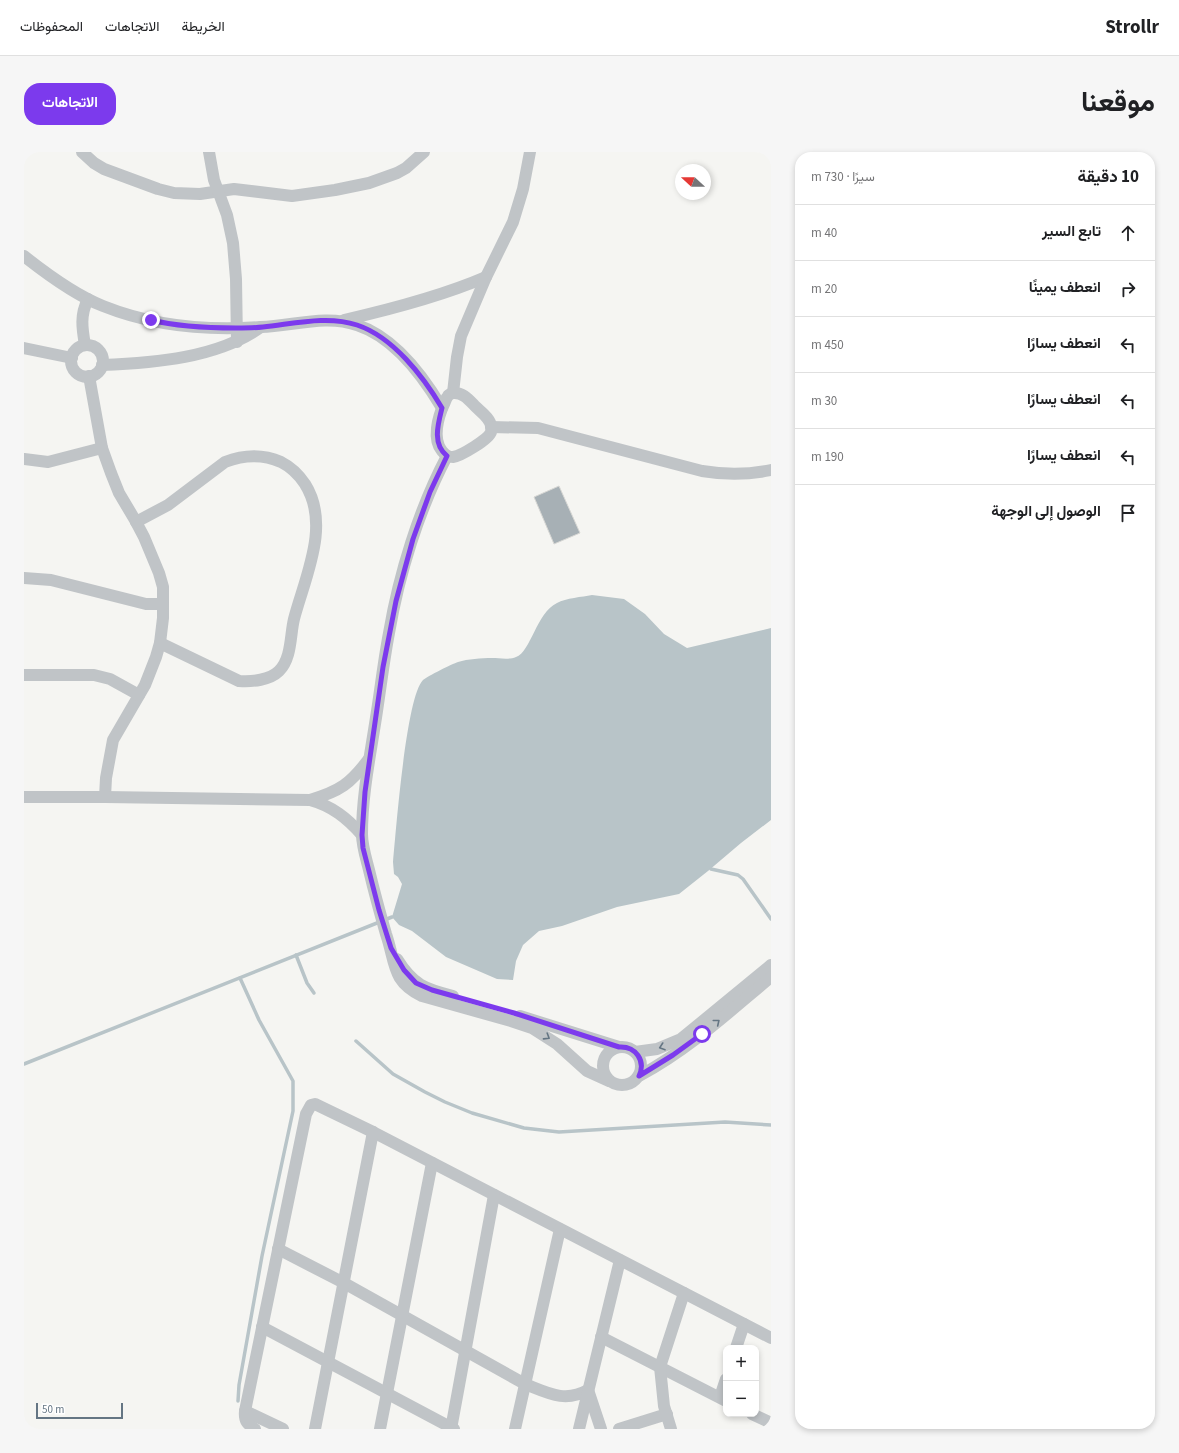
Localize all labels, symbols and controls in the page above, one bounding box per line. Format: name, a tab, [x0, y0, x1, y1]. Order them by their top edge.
text: Strollr	[1105, 14, 1159, 41]
text: المحفوظات	[20, 17, 83, 37]
text: الاتجاهات	[105, 17, 159, 37]
text: الخريطة	[181, 17, 225, 37]
text: موقعنا	[1081, 82, 1155, 122]
button: الاتجاهات	[24, 83, 116, 125]
north arrow	[675, 164, 711, 200]
text: 10 دقيقة	[1078, 165, 1139, 189]
text: سيرًا · 730 m	[811, 168, 875, 186]
text: تابع السير	[1042, 221, 1101, 242]
icon: ahead	[1117, 222, 1139, 244]
text: 40 m	[811, 224, 837, 242]
text: انعطف يمينًا	[1029, 277, 1101, 298]
icon: right	[1117, 278, 1139, 300]
text: 20 m	[811, 280, 837, 298]
route end	[142, 311, 160, 329]
text: انعطف يسارًا	[1027, 333, 1101, 354]
icon: left	[1117, 334, 1139, 356]
text: 450 m	[811, 336, 844, 354]
text: انعطف يسارًا	[1027, 389, 1101, 410]
icon: left	[1117, 390, 1139, 412]
text: 30 m	[811, 392, 837, 410]
text: انعطف يسارًا	[1027, 445, 1101, 466]
icon: left	[1117, 446, 1139, 468]
text: 190 m	[811, 448, 844, 466]
text: الوصول إلى الوجهة	[991, 501, 1101, 522]
icon: arrive	[1117, 502, 1139, 524]
one-way arrow	[713, 1019, 720, 1026]
route start	[693, 1025, 711, 1043]
one-way arrow	[543, 1032, 550, 1040]
one-way arrow	[659, 1043, 666, 1051]
map controls	[723, 1345, 759, 1417]
button: +	[723, 1345, 759, 1381]
button: −	[723, 1381, 759, 1417]
scale bar	[36, 1401, 123, 1420]
text: 50 m	[42, 1402, 64, 1417]

